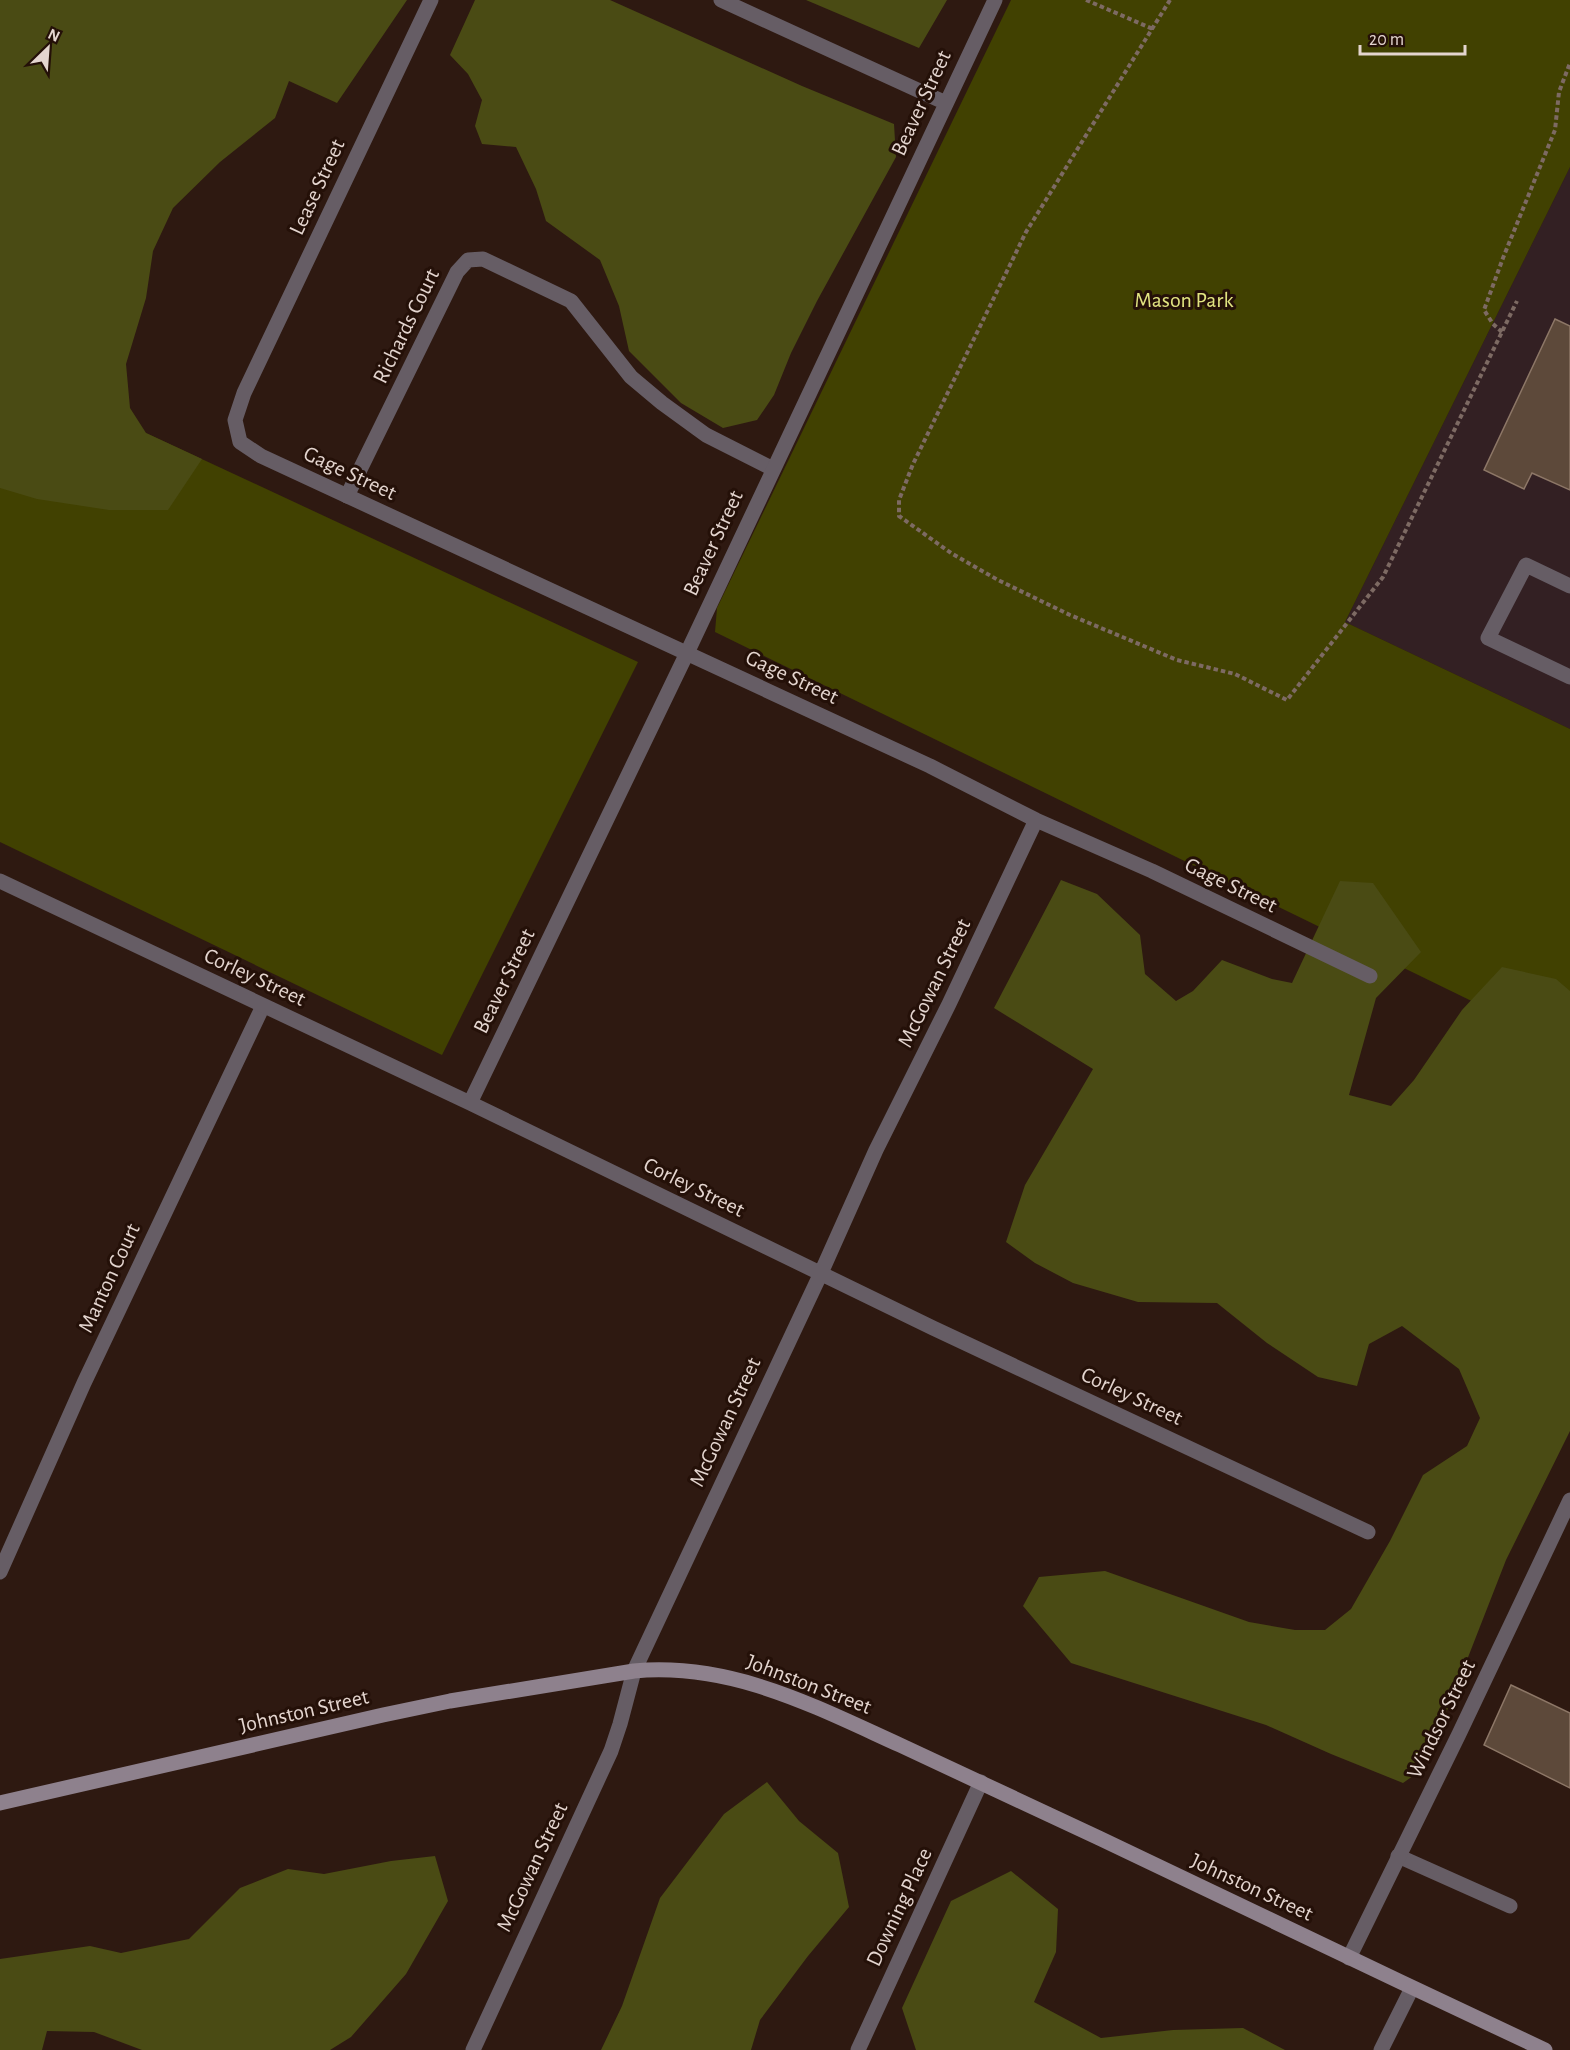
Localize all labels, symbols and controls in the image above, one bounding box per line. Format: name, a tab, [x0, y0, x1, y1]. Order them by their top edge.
north arrow	[18, 18, 78, 78]
scale bar	[1360, 18, 1465, 56]
text: N	[45, 26, 62, 45]
text: 20 m	[1369, 31, 1404, 49]
street label: Beaver Street	[887, 47, 955, 159]
street label: Lease Street	[285, 136, 349, 238]
street label: Richards Court	[369, 265, 443, 387]
park label: Mason Park	[1135, 289, 1233, 311]
street label: Gage Street	[300, 442, 400, 504]
street label: Beaver Street	[679, 487, 747, 599]
street label: Gage Street	[742, 646, 842, 708]
street label: Gage Street	[1181, 853, 1281, 917]
street label: McGowan Street	[893, 915, 975, 1051]
street label: Beaver Street	[469, 925, 539, 1037]
street label: Corley Street	[201, 944, 309, 1010]
street label: Corley Street	[640, 1153, 748, 1221]
street label: Manton Court	[74, 1220, 144, 1336]
street label: McGowan Street	[685, 1354, 765, 1490]
street label: Corley Street	[1078, 1363, 1186, 1429]
street label: Johnston Street	[743, 1650, 875, 1718]
street label: Windsor Street	[1403, 1656, 1479, 1782]
street label: Johnston Street	[237, 1685, 371, 1737]
street label: McGowan Street	[492, 1799, 572, 1935]
street label: Downing Place	[862, 1845, 936, 1969]
street label: Johnston Street	[1188, 1849, 1316, 1925]

